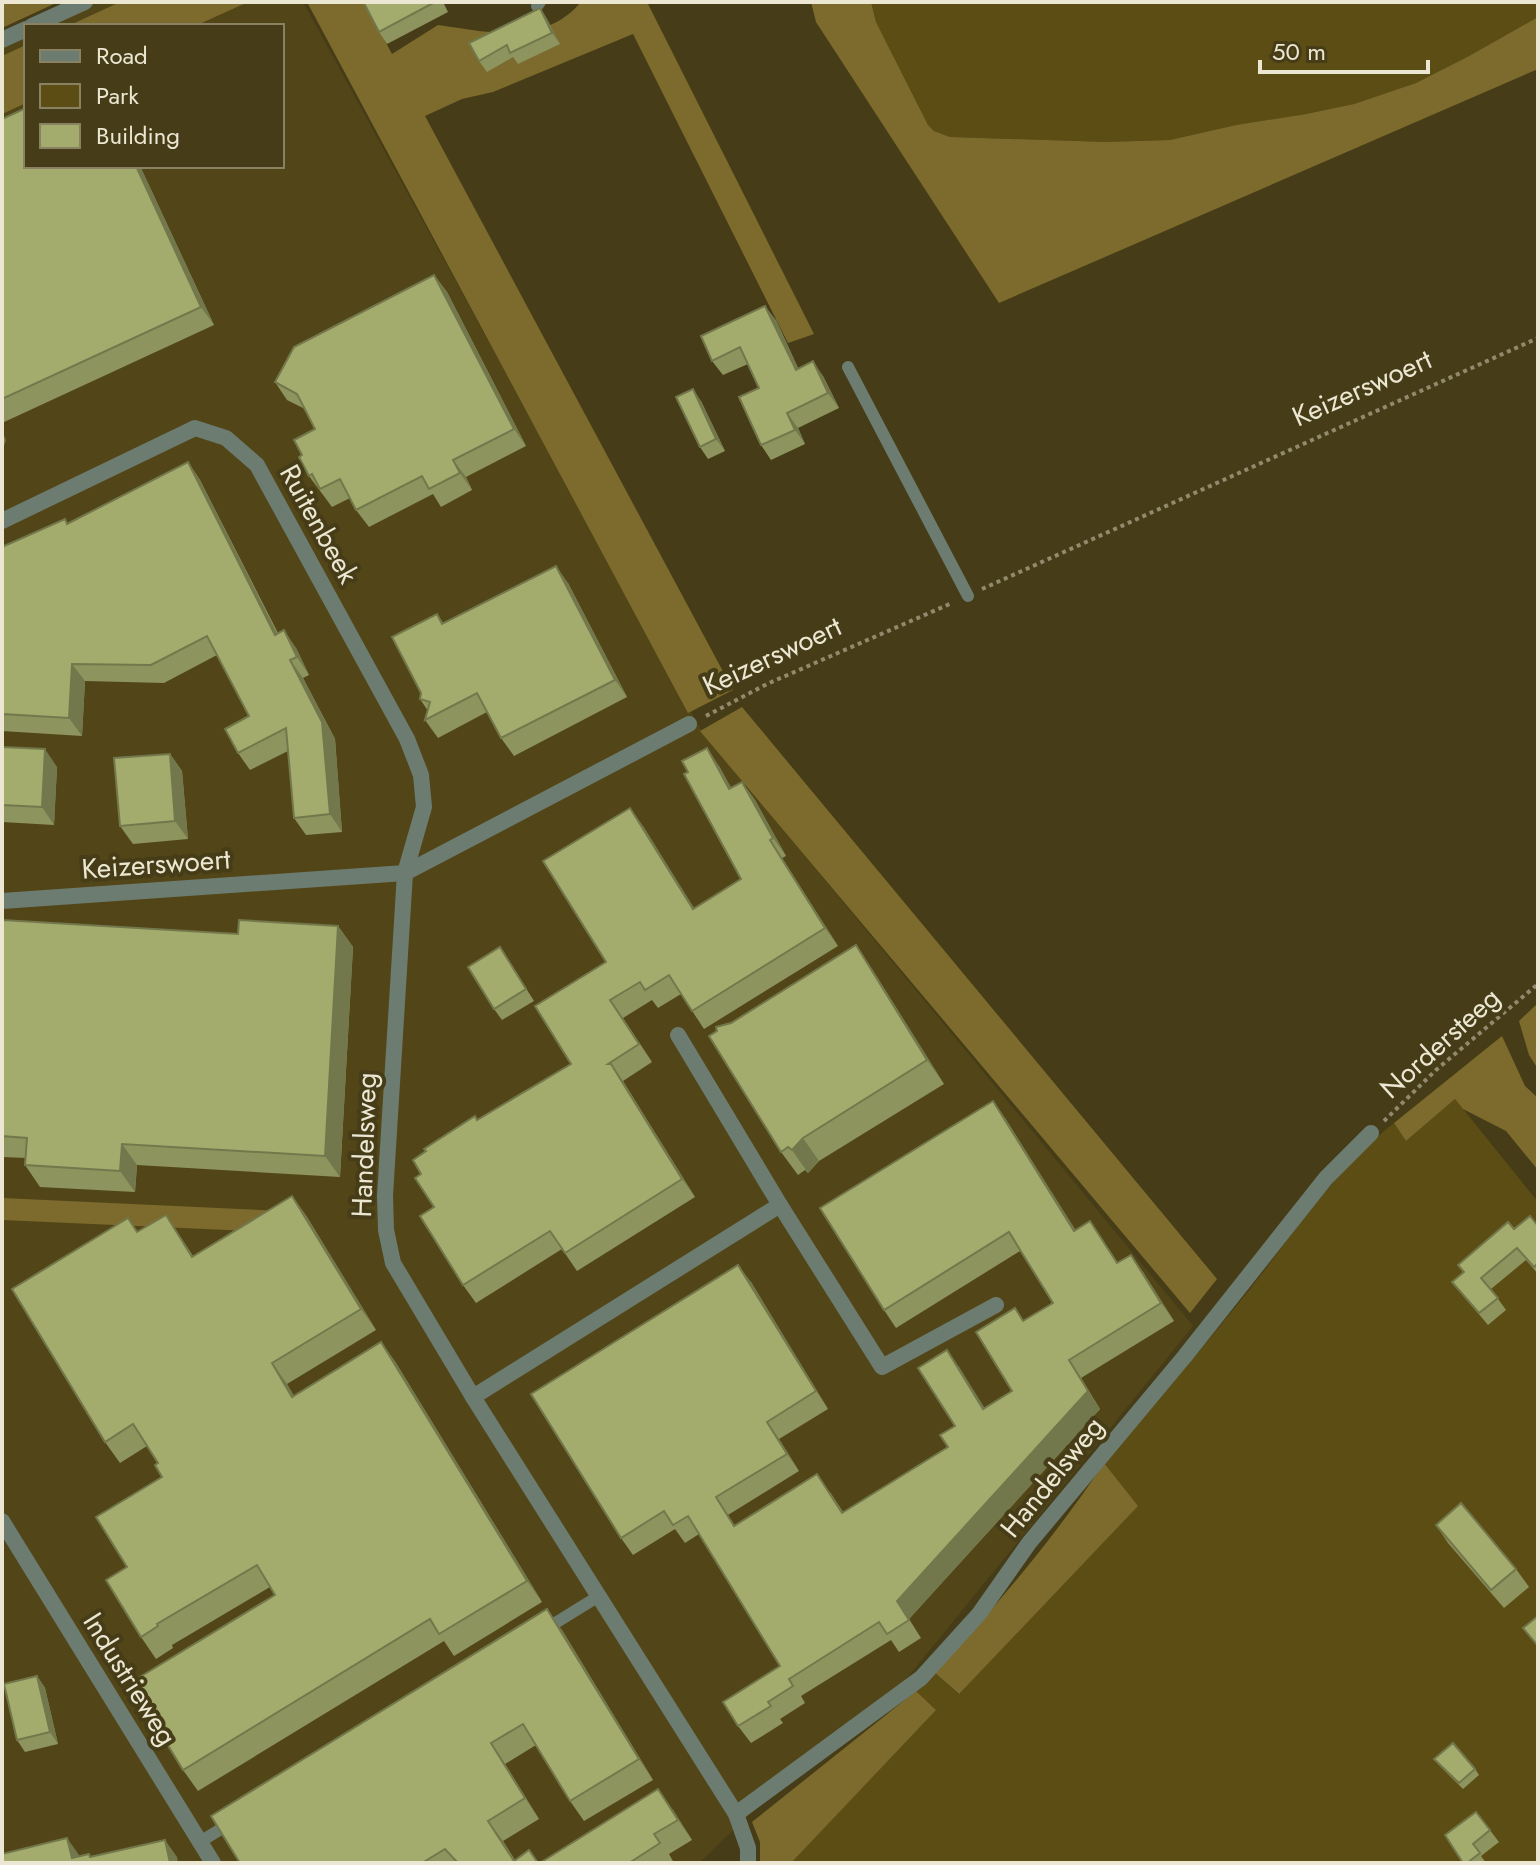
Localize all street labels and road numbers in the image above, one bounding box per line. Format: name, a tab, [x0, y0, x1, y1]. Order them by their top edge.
street label: Keizerswoert	[1286, 339, 1439, 437]
street label: Ruitenbeek	[269, 457, 369, 592]
street label: Keizerswoert	[696, 606, 848, 706]
street label: Keizerswoert	[80, 838, 232, 890]
street label: Nordersteeg	[1371, 978, 1509, 1108]
street label: Handelsweg	[341, 1072, 387, 1218]
street label: Handelsweg	[990, 1408, 1114, 1546]
street label: Industrieweg	[73, 1604, 187, 1754]

